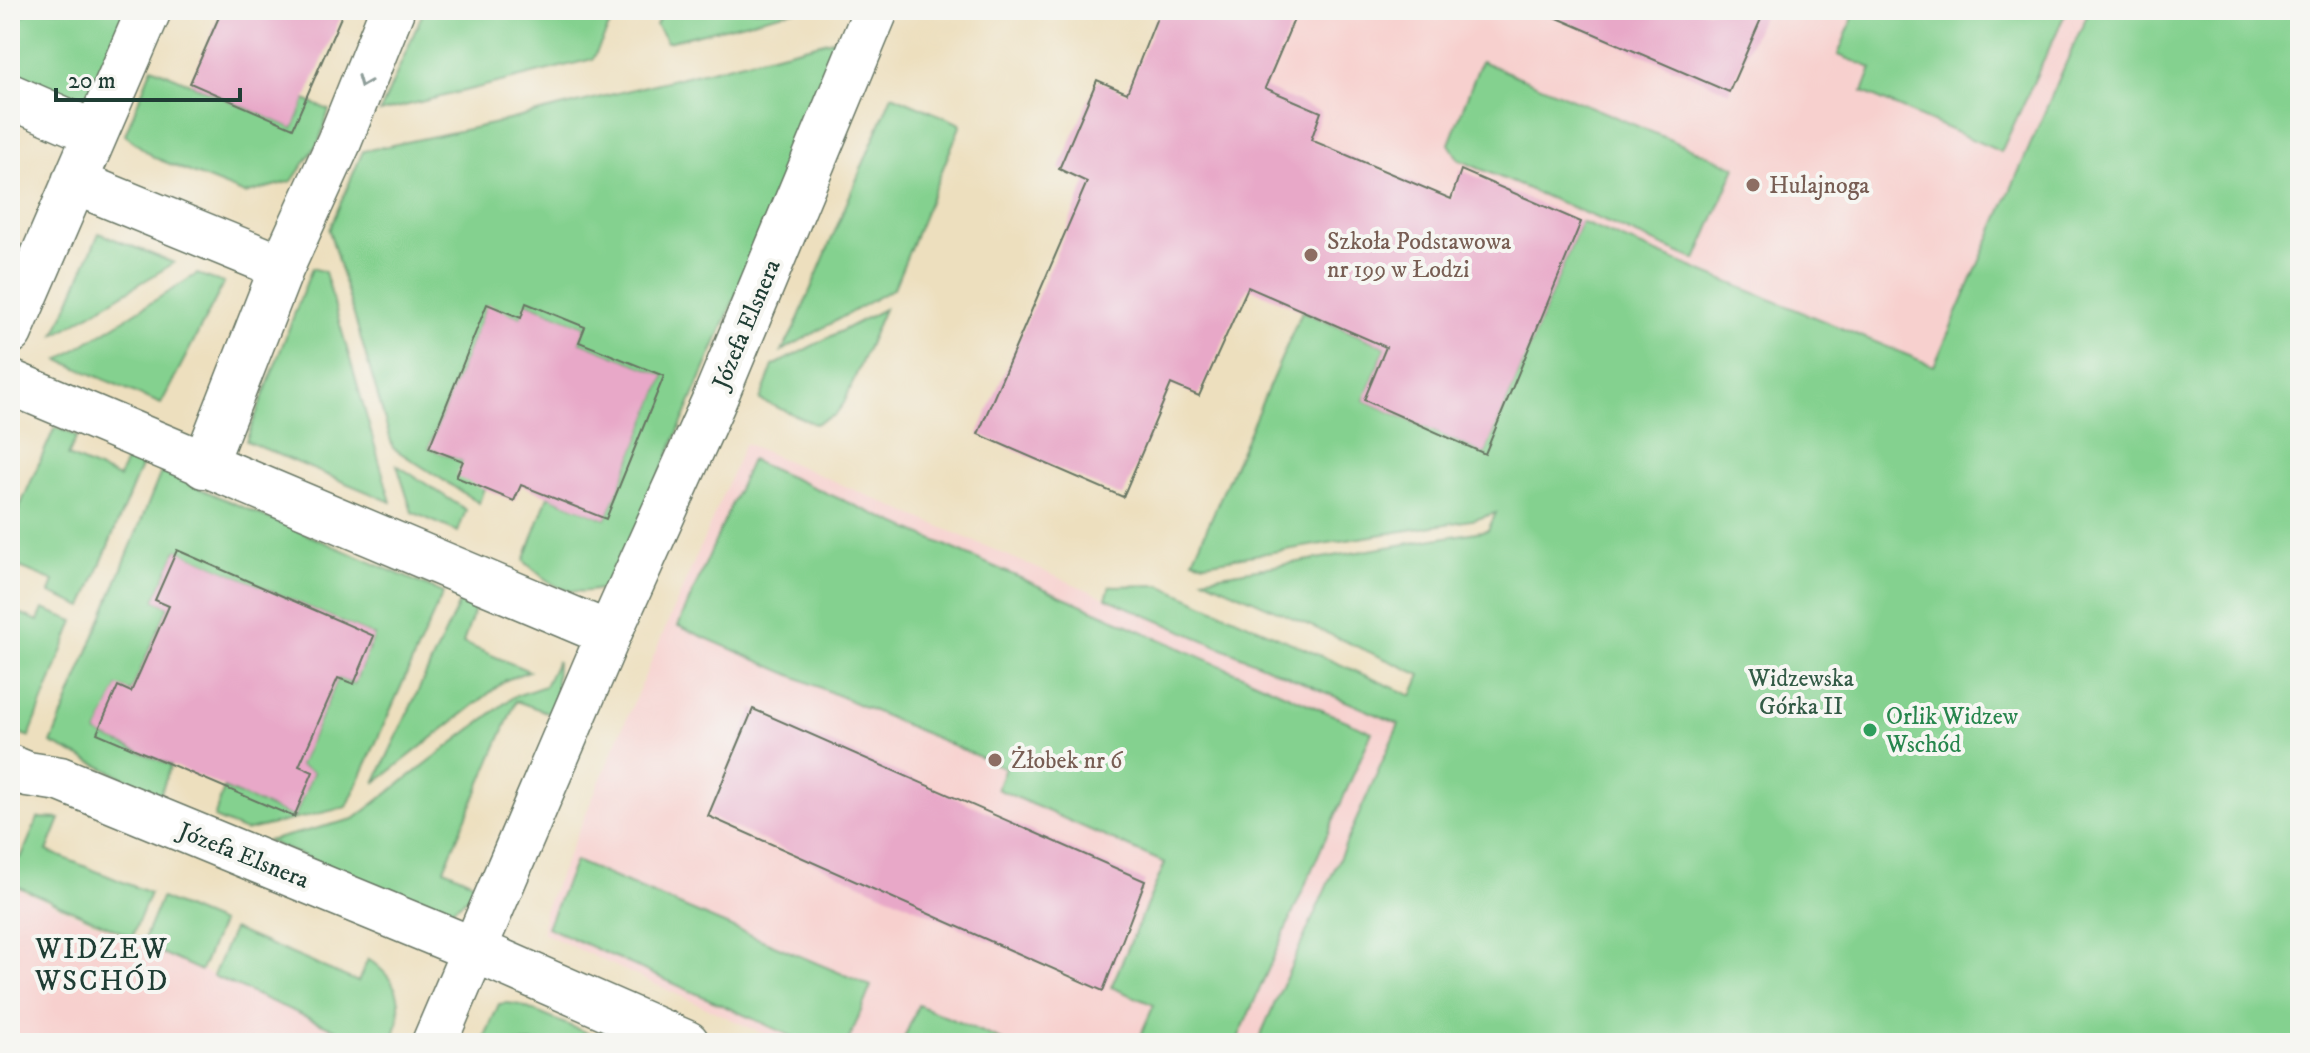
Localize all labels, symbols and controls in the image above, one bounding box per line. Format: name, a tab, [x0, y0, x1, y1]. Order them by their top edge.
scale bar	[56, 52, 240, 102]
text: 20 m	[68, 66, 116, 96]
one-way arrow	[357, 74, 373, 88]
place label: Hulajnoga	[1769, 171, 1870, 201]
marker: Hulajnoga	[1744, 176, 1762, 194]
place label: Szkoła Podstawowa nr 199 w Łodzi	[1327, 227, 1512, 285]
marker: Szkoła Podstawowa nr 199 w Łodzi	[1302, 246, 1320, 264]
street label: Józefa Elsnera	[705, 254, 788, 396]
park label: Widzewska Górka II	[1747, 664, 1855, 722]
place label: Orlik Widzew Wschód	[1885, 702, 2019, 760]
marker: Orlik Widzew Wschód	[1861, 721, 1879, 739]
place label: Żłobek nr 6	[1011, 745, 1124, 776]
marker: Żłobek nr 6	[986, 751, 1004, 769]
street label: Józefa Elsnera	[172, 815, 314, 896]
district label: WIDZEW WSCHÓD	[34, 932, 169, 999]

